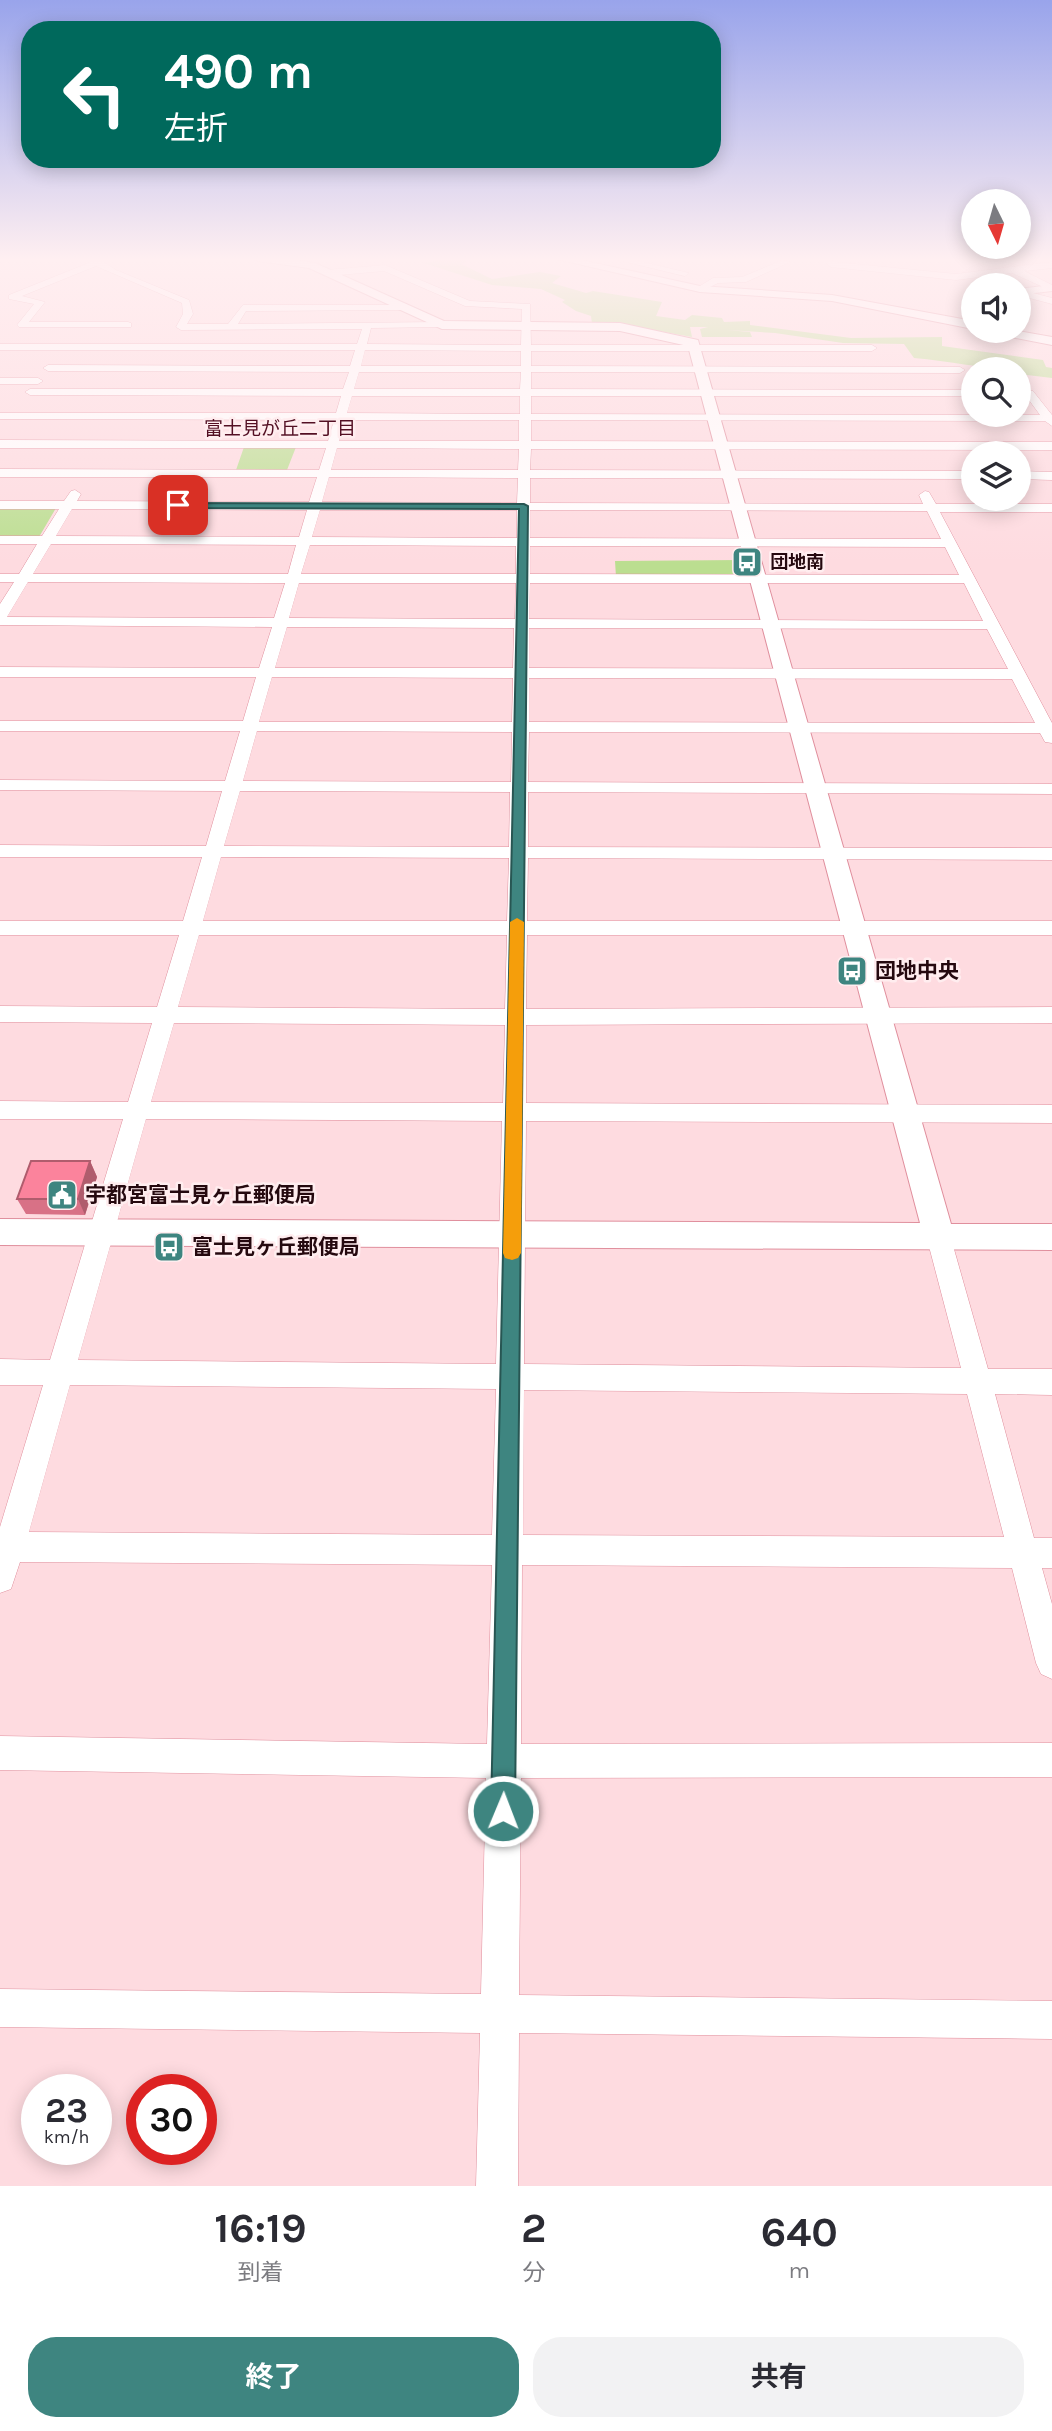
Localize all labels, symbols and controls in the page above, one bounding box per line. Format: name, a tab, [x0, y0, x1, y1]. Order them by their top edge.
text: 490 m	[164, 43, 313, 100]
icon: left	[49, 49, 140, 140]
text: 左折	[164, 110, 228, 147]
north arrow	[961, 189, 1031, 259]
map controls	[961, 189, 1031, 511]
button: sound	[961, 273, 1031, 343]
button: search	[961, 357, 1031, 427]
district label: 富士見が丘二丁目	[204, 418, 356, 440]
button: layers	[961, 441, 1031, 511]
pin	[148, 475, 208, 535]
icon: arrive	[159, 486, 197, 524]
bus stop icon: 団地南	[730, 545, 764, 579]
place label: 団地南	[770, 551, 824, 573]
bus stop icon: 団地中央	[835, 954, 869, 988]
place label: 団地中央	[875, 959, 959, 983]
public building icon: 宇都宮富士見ヶ丘郵便局	[45, 1178, 79, 1212]
place label: 宇都宮富士見ヶ丘郵便局	[85, 1183, 316, 1207]
bus stop icon: 富士見ヶ丘郵便局	[152, 1230, 186, 1264]
place label: 富士見ヶ丘郵便局	[192, 1235, 360, 1259]
position arrow	[466, 1774, 540, 1848]
speed limit sign: 30	[126, 2074, 217, 2165]
text: 23	[45, 2090, 88, 2131]
text: km/h	[44, 2126, 89, 2148]
text: 16:19	[214, 2203, 307, 2253]
text: 2	[521, 2203, 546, 2253]
text: 640	[761, 2207, 838, 2257]
text: m	[788, 2257, 810, 2284]
text: 到着	[237, 2259, 283, 2286]
text: 分	[522, 2259, 545, 2286]
button: 終了	[28, 2337, 519, 2417]
button: 共有	[533, 2337, 1024, 2417]

